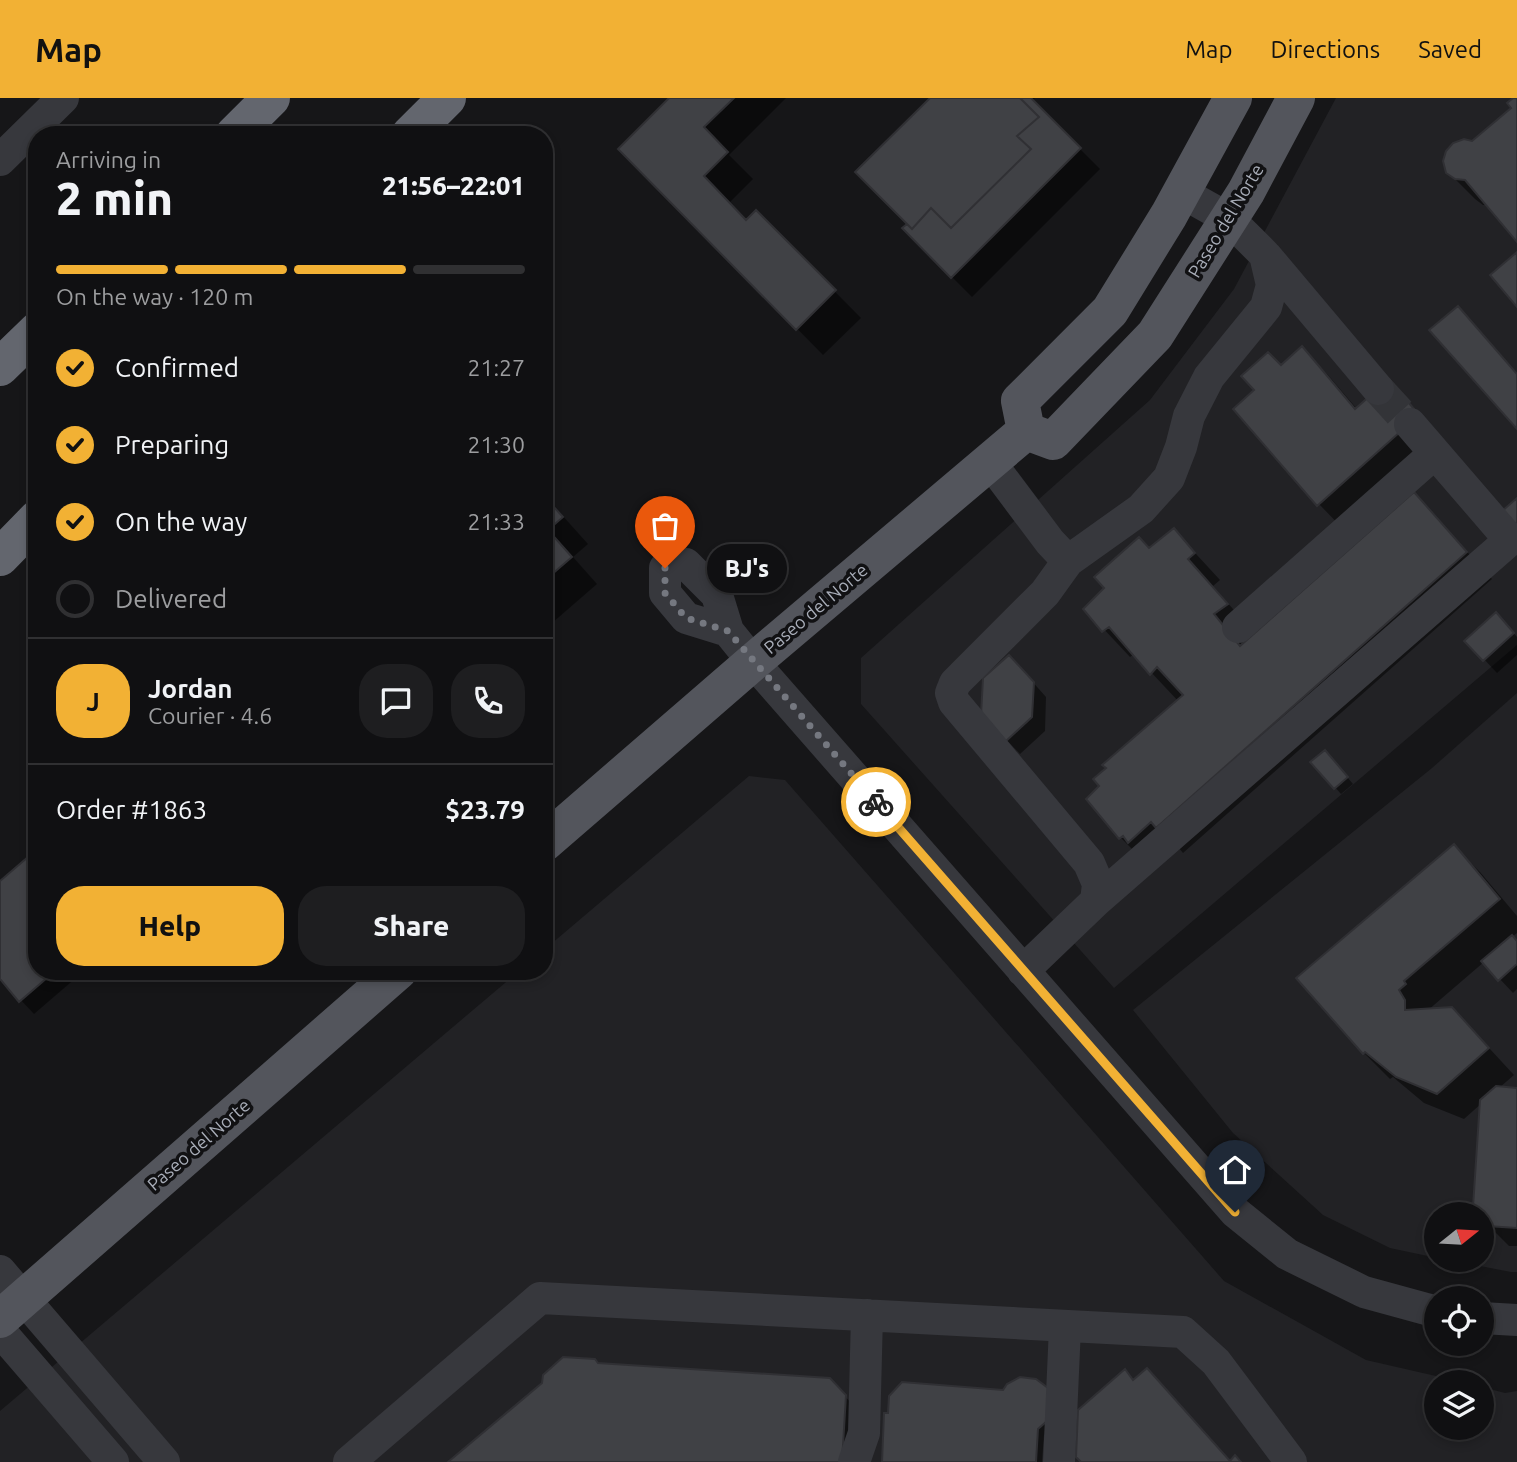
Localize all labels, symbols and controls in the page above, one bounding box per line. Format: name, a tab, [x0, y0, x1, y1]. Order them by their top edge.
text: Map	[35, 31, 102, 68]
text: Map	[1185, 36, 1232, 63]
text: Directions	[1270, 36, 1380, 63]
text: Saved	[1418, 36, 1482, 63]
text: Arriving in	[56, 147, 161, 172]
street label: Paseo del Norte	[1183, 160, 1267, 281]
text: 21:56–22:01	[382, 171, 525, 200]
text: 2 min	[56, 172, 173, 224]
text: On the way · 120 m	[56, 284, 253, 309]
icon: check	[56, 349, 94, 387]
text: Confirmed	[115, 353, 239, 382]
text: 21:27	[467, 355, 525, 380]
icon: check	[56, 426, 94, 464]
text: Preparing	[115, 430, 229, 459]
text: 21:30	[467, 432, 525, 457]
pin	[635, 496, 695, 568]
icon: check	[56, 503, 94, 541]
text: On the way	[115, 507, 247, 536]
icon: bag	[646, 507, 684, 545]
text: 21:33	[467, 509, 525, 534]
callout: BJ's	[707, 544, 788, 592]
text: BJ's	[725, 556, 769, 581]
street label: Paseo del Norte	[760, 559, 871, 657]
text: Delivered	[115, 584, 227, 613]
button: chat	[359, 664, 433, 738]
button: phone	[451, 664, 525, 738]
text: Jordan	[148, 674, 233, 703]
text: J	[86, 687, 100, 716]
text: Courier · 4.6	[148, 703, 272, 728]
courier	[841, 767, 911, 837]
icon: bike	[857, 783, 895, 821]
text: Order #1863	[56, 795, 207, 824]
text: $23.79	[445, 795, 525, 824]
button: Help	[56, 886, 284, 966]
button: Share	[298, 886, 525, 966]
street label: Paseo del Norte	[143, 1094, 253, 1194]
pin	[1205, 1140, 1265, 1212]
icon: home	[1216, 1151, 1254, 1189]
north arrow	[1424, 1202, 1494, 1272]
map controls	[1424, 1202, 1494, 1440]
button: locate	[1424, 1286, 1494, 1356]
button: layers	[1424, 1370, 1494, 1440]

